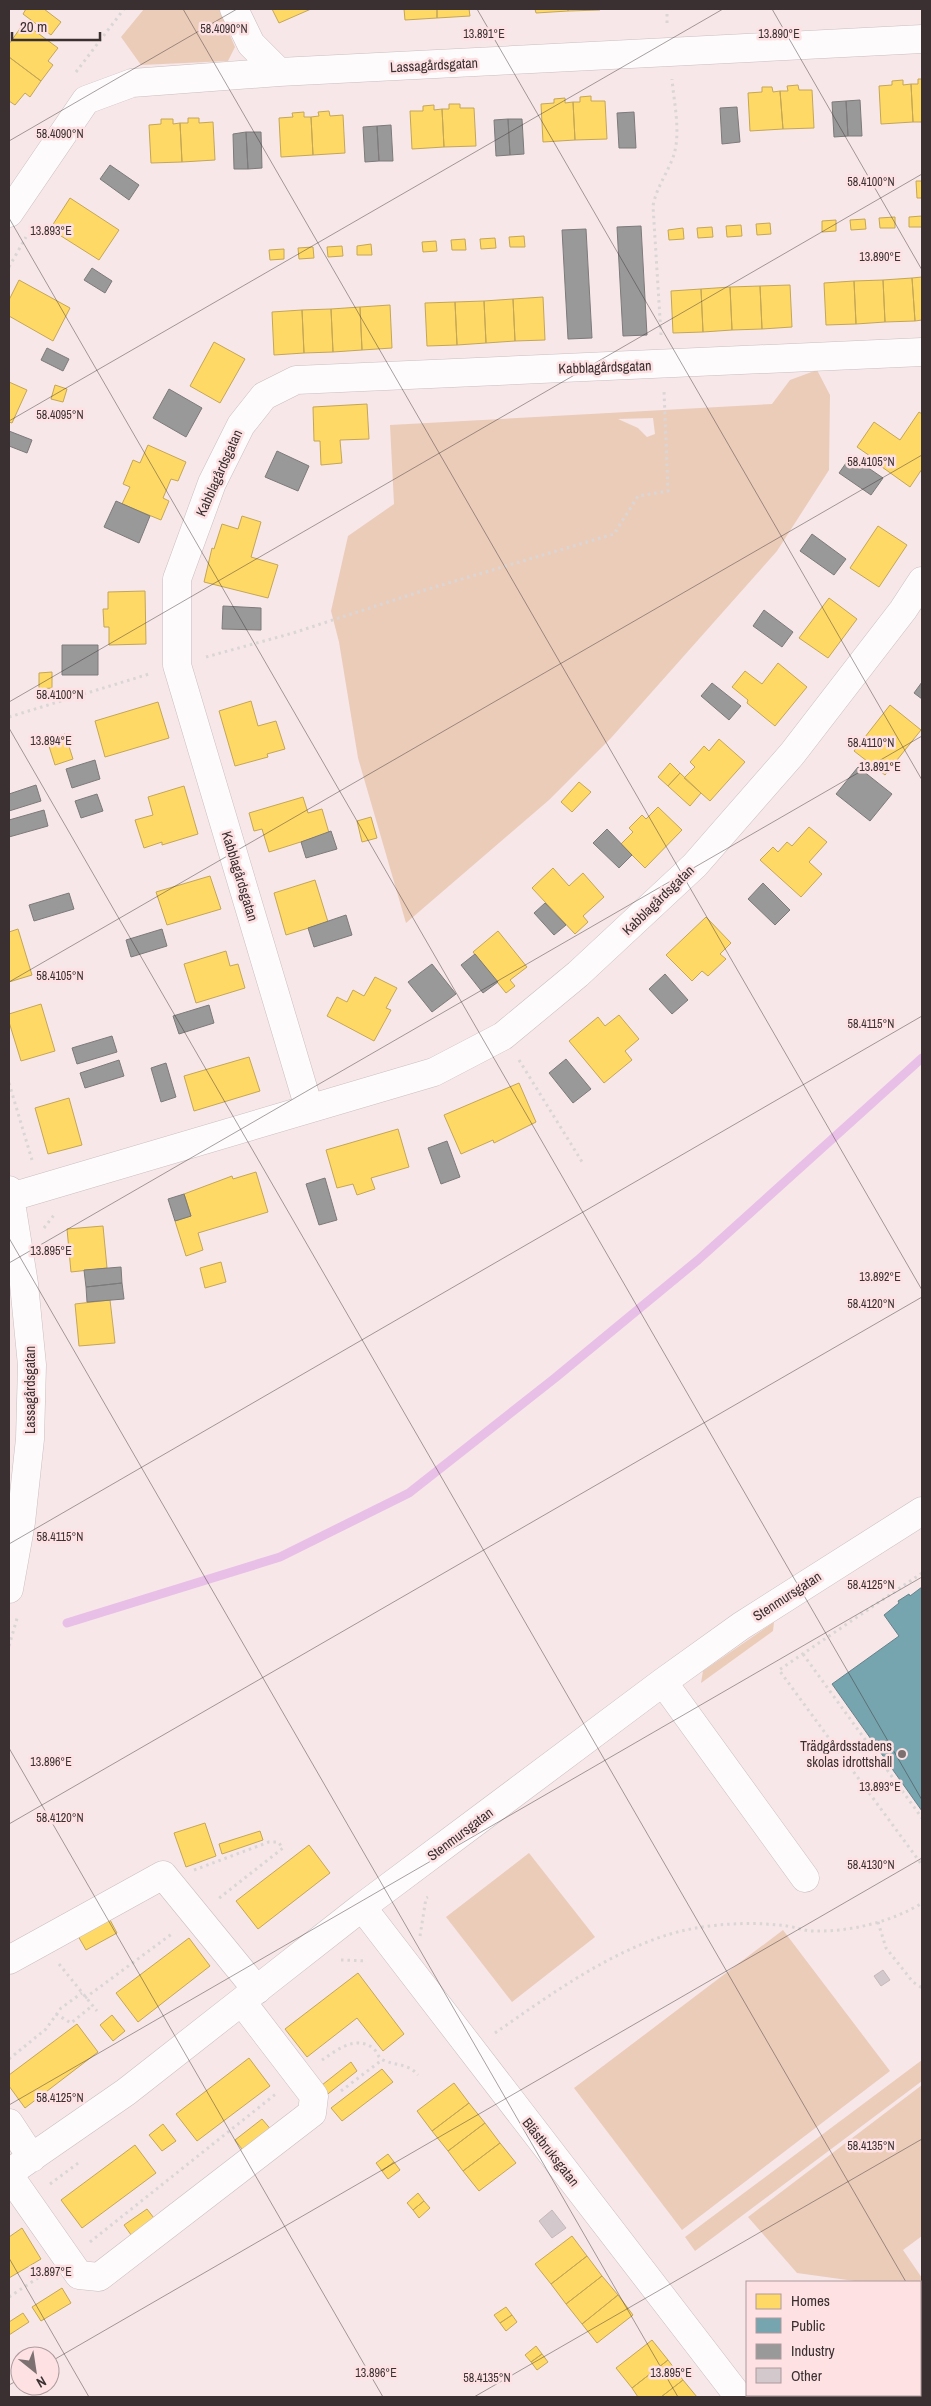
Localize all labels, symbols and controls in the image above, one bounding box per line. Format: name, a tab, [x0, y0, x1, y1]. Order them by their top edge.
scale bar	[12, 10, 100, 42]
text: 20 m	[20, 16, 47, 37]
text: 58.4090°N	[200, 21, 248, 37]
text: 13.891°E	[463, 26, 505, 42]
text: 13.890°E	[758, 26, 800, 42]
street label: Lassagårdsgatan	[390, 54, 478, 76]
text: 58.4090°N	[36, 126, 84, 142]
text: 58.4100°N	[847, 174, 895, 190]
text: 13.893°E	[30, 223, 72, 239]
text: 13.890°E	[859, 249, 901, 265]
street label: Kabblagårdsgatan	[558, 356, 652, 378]
text: 58.4095°N	[36, 407, 84, 423]
street label: Kabblagårdsgatan	[192, 427, 246, 519]
text: 58.4105°N	[847, 454, 895, 470]
text: 58.4100°N	[36, 687, 84, 703]
text: 13.894°E	[30, 733, 72, 749]
text: 58.4110°N	[848, 735, 894, 751]
text: 13.891°E	[859, 759, 901, 775]
street label: Kabblagårdsgatan	[218, 829, 262, 923]
street label: Kabblagårdsgatan	[618, 861, 698, 939]
text: 58.4105°N	[36, 968, 84, 984]
text: 58.4115°N	[848, 1016, 894, 1032]
text: 13.895°E	[30, 1243, 72, 1259]
text: 13.892°E	[859, 1269, 901, 1285]
text: 58.4120°N	[847, 1296, 895, 1312]
street label: Lassagårdsgatan	[21, 1346, 39, 1434]
text: 58.4115°N	[37, 1529, 83, 1545]
street label: Stenmursgatan	[749, 1567, 825, 1625]
text: 58.4125°N	[847, 1577, 895, 1593]
place label: Trädgårdsstadens skolas idrottshall	[800, 1737, 892, 1771]
marker: Trädgårdsstadens skolas idrottshall	[896, 1748, 908, 1760]
text: 13.896°E	[30, 1754, 72, 1770]
text: 13.893°E	[859, 1779, 901, 1795]
street label: Stenmursgatan	[423, 1803, 497, 1865]
text: 58.4120°N	[36, 1810, 84, 1826]
text: 58.4130°N	[847, 1857, 895, 1873]
text: 58.4125°N	[36, 2090, 84, 2106]
street label: Blästbruksgatan	[519, 2114, 583, 2190]
text: 58.4135°N	[847, 2138, 895, 2154]
text: 13.897°E	[30, 2264, 72, 2280]
legend	[746, 2281, 921, 2396]
text: Homes	[791, 2290, 830, 2311]
text: Public	[791, 2315, 825, 2336]
text: Industry	[791, 2340, 836, 2361]
north arrow	[10, 2346, 60, 2396]
text: 13.896°E	[355, 2365, 397, 2381]
text: 13.895°E	[650, 2365, 692, 2381]
text: Other	[791, 2365, 822, 2386]
text: 58.4135°N	[463, 2370, 511, 2386]
text: N	[33, 2372, 50, 2392]

